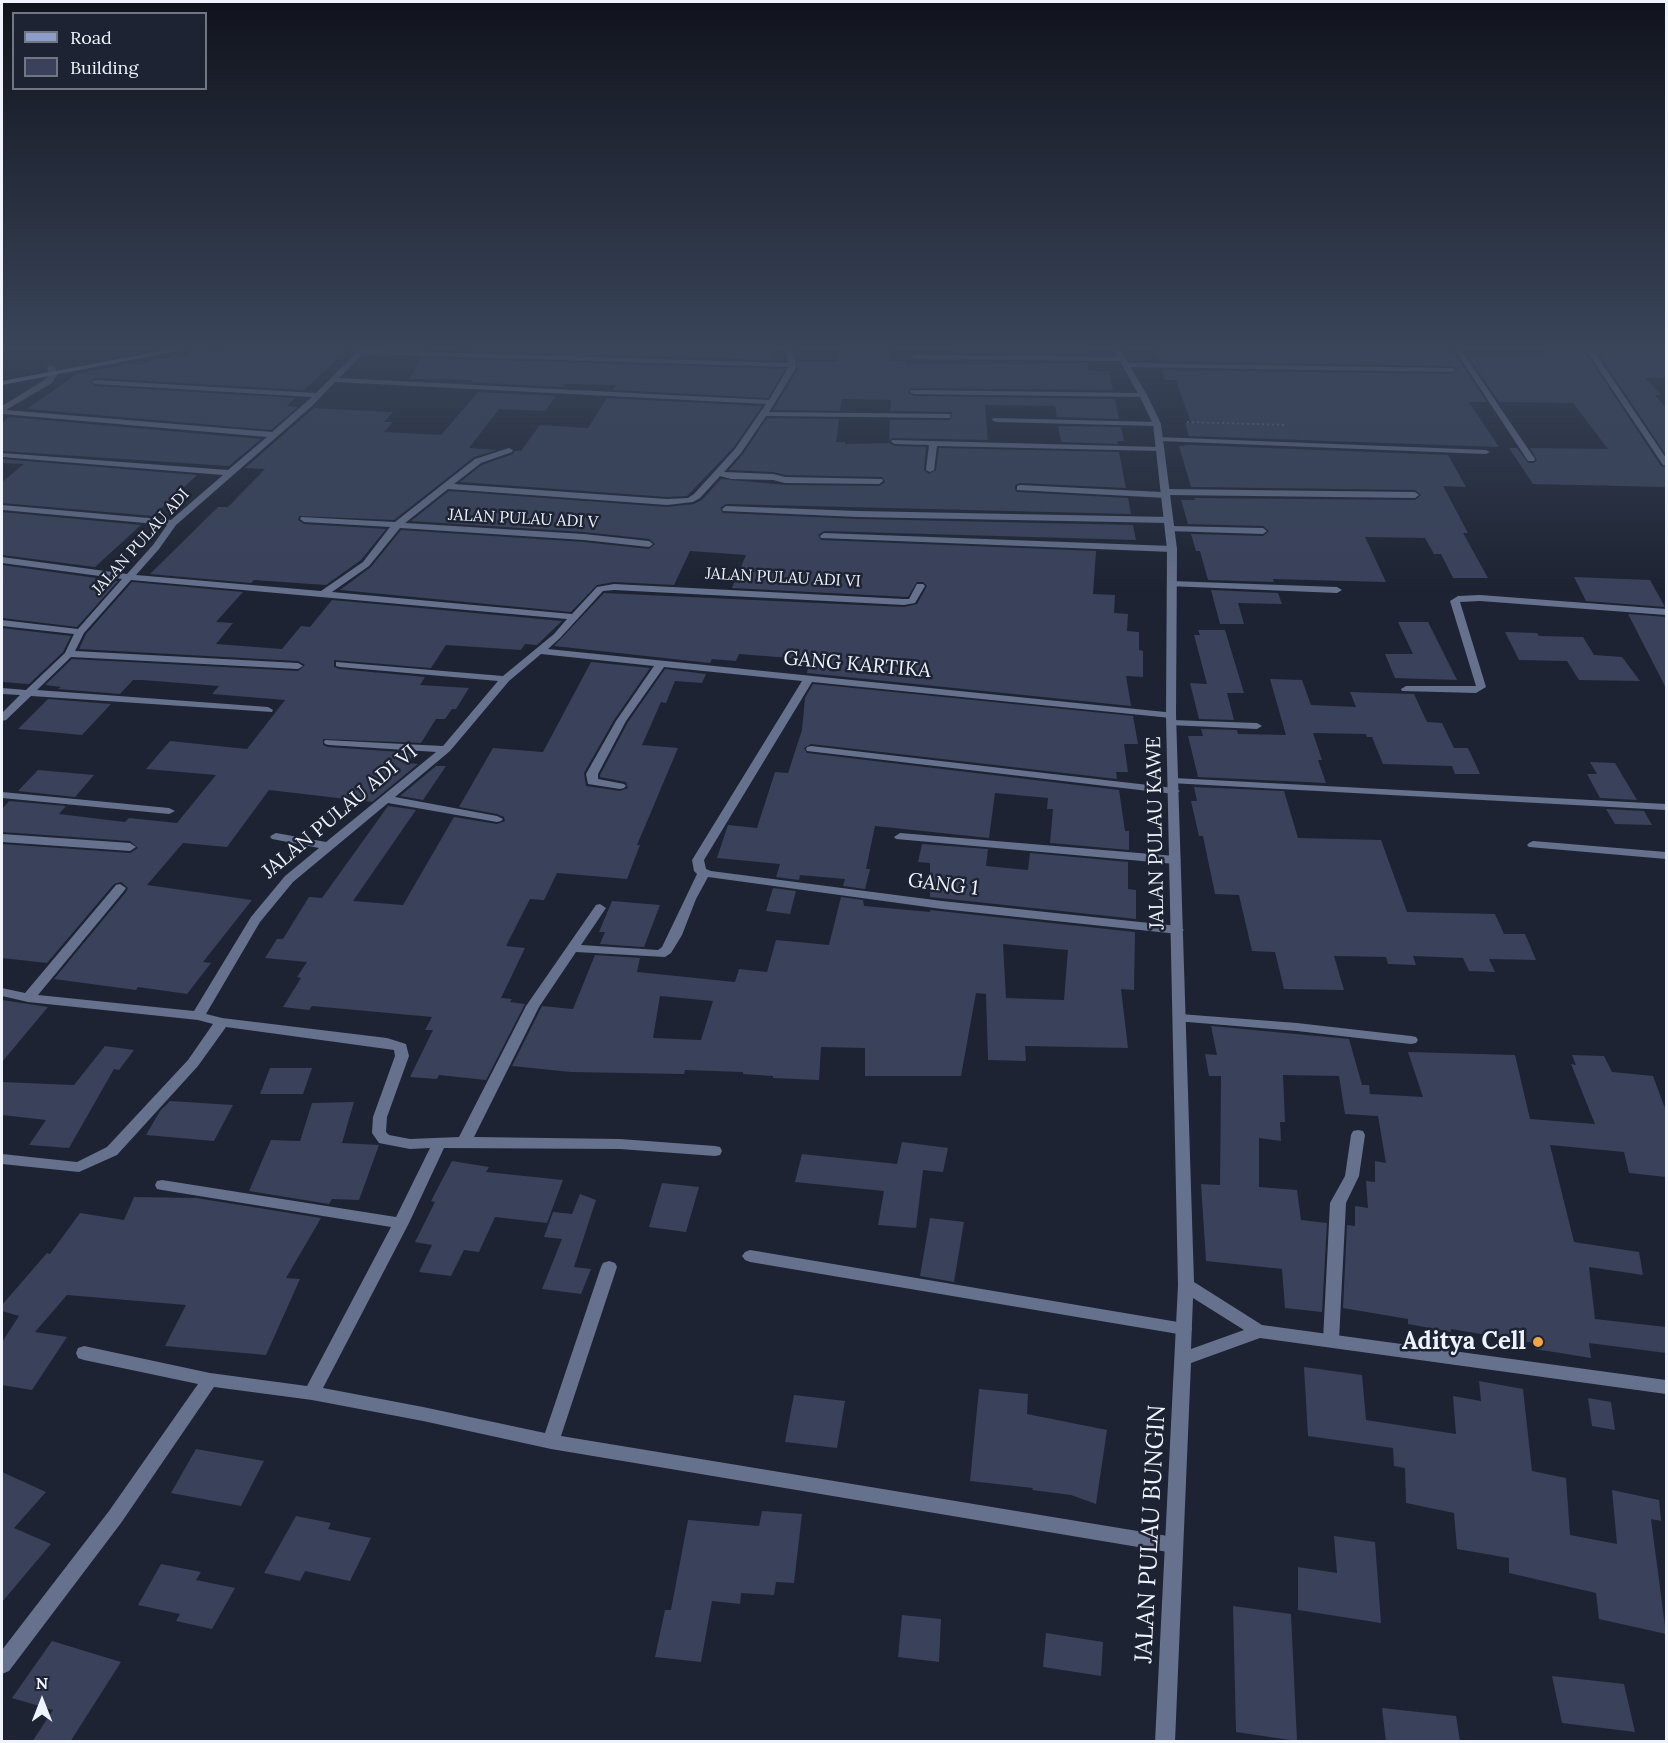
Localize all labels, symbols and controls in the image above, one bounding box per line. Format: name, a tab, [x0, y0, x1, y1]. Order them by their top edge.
legend	[12, 12, 207, 90]
text: Road	[70, 26, 112, 49]
text: Building	[70, 56, 138, 79]
street label: JALAN PULAU ADI	[88, 485, 194, 599]
street label: JALAN PULAU ADI V	[447, 505, 599, 533]
street label: JALAN PULAU ADI VI	[705, 564, 861, 592]
street label: GANG KARTIKA	[782, 647, 932, 683]
street label: JALAN PULAU KAWE	[1142, 736, 1170, 930]
street label: JALAN PULAU ADI VI	[258, 740, 422, 884]
street label: GANG 1	[906, 869, 980, 901]
place label: Aditya Cell	[1402, 1328, 1526, 1356]
marker: Aditya Cell	[1531, 1335, 1545, 1349]
street label: JALAN PULAU BUNGIN	[1130, 1404, 1172, 1664]
north arrow	[12, 1671, 72, 1731]
text: N	[36, 1673, 48, 1693]

